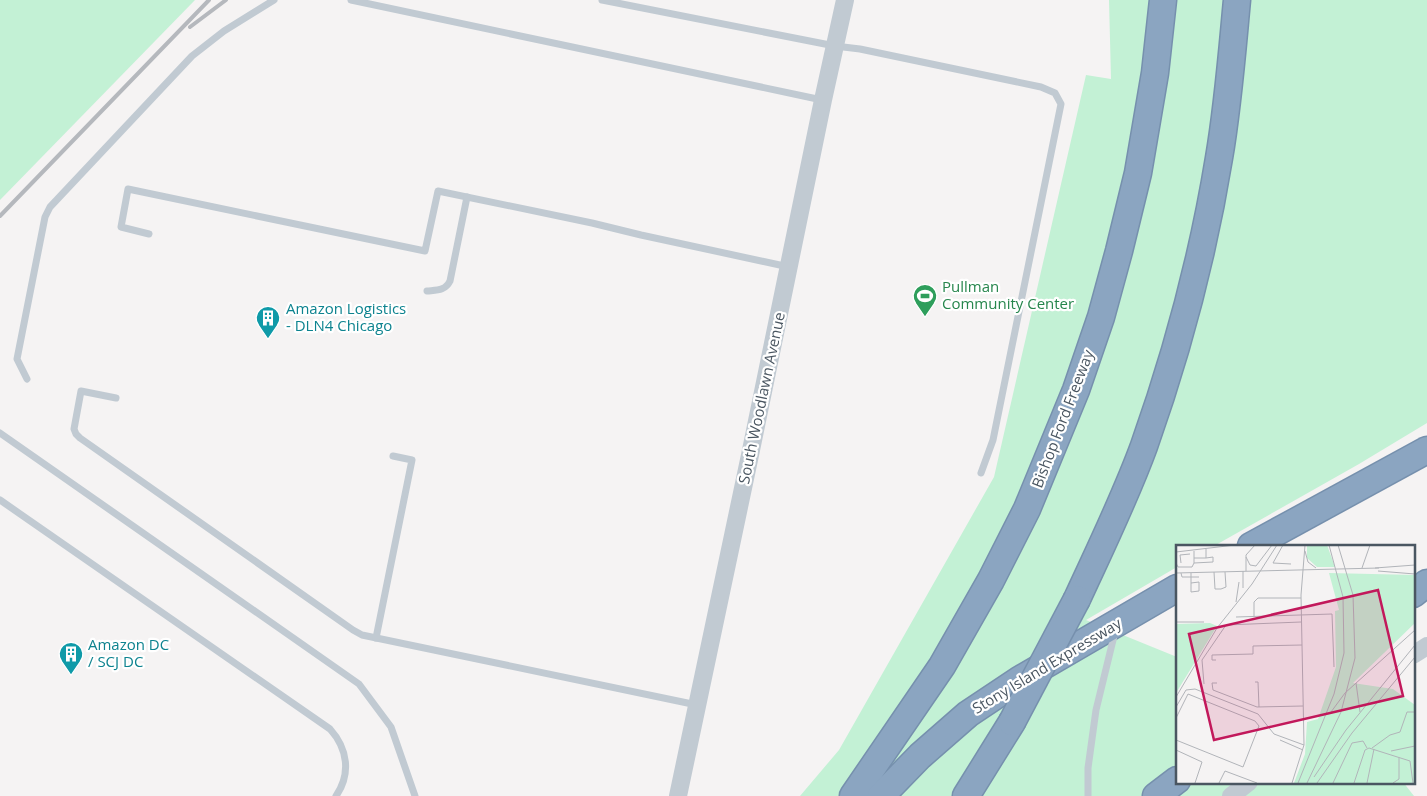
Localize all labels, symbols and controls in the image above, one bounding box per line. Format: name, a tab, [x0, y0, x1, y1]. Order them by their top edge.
place label: Pullman Community Center	[942, 276, 1074, 313]
sports icon: Pullman Community Center	[912, 283, 938, 317]
place label: Amazon Logistics - DLN4 Chicago	[286, 298, 406, 335]
building icon: Amazon Logistics - DLN4 Chicago	[255, 305, 281, 339]
street label: South Woodlawn Avenue	[733, 310, 789, 485]
street label: Bishop Ford Freeway	[1027, 346, 1098, 490]
inset map	[1176, 545, 1414, 784]
street label: Stony Island Expressway	[968, 612, 1125, 718]
place label: Amazon DC / SCJ DC	[88, 634, 169, 671]
building icon: Amazon DC / SCJ DC	[58, 641, 84, 675]

